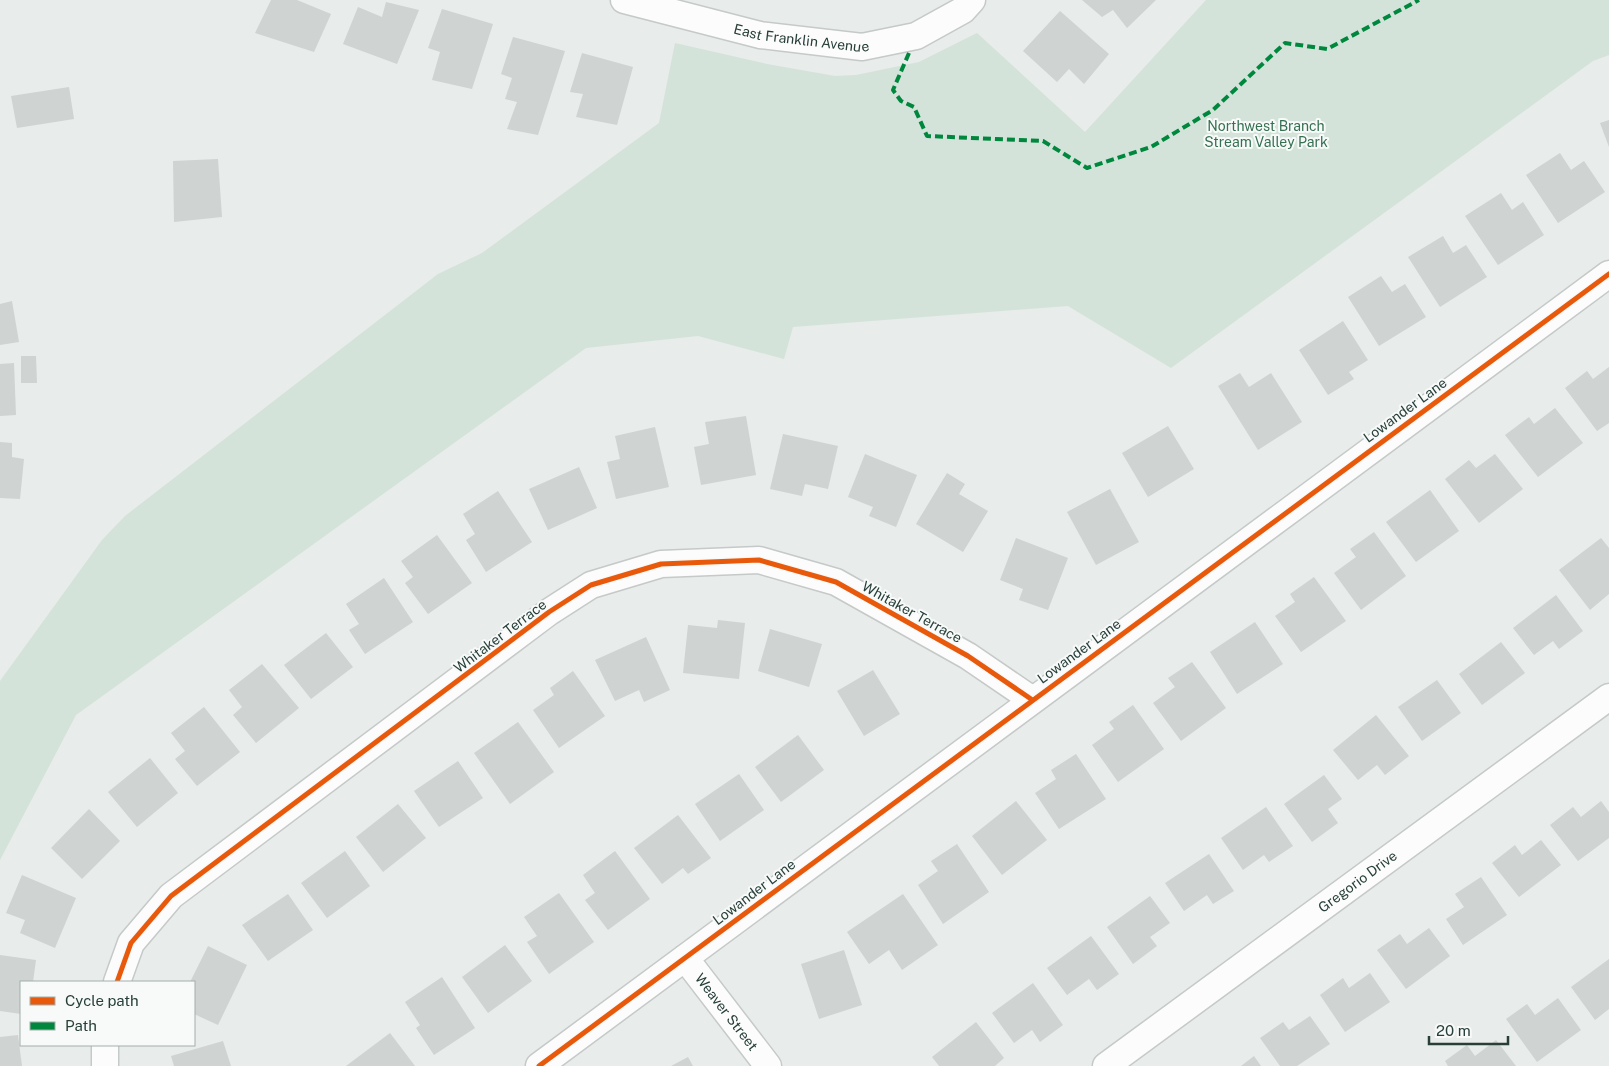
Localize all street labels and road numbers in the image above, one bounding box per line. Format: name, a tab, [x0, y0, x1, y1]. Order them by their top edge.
street label: East Franklin Avenue	[732, 21, 871, 55]
street label: Lowander Lane	[1360, 374, 1450, 446]
street label: Whitaker Terrace	[859, 578, 965, 646]
street label: Whitaker Terrace	[451, 596, 549, 676]
street label: Lowander Lane	[1034, 615, 1124, 687]
street label: Gregorio Drive	[1315, 847, 1400, 916]
street label: Lowander Lane	[710, 856, 798, 928]
street label: Weaver Street	[692, 970, 761, 1054]

